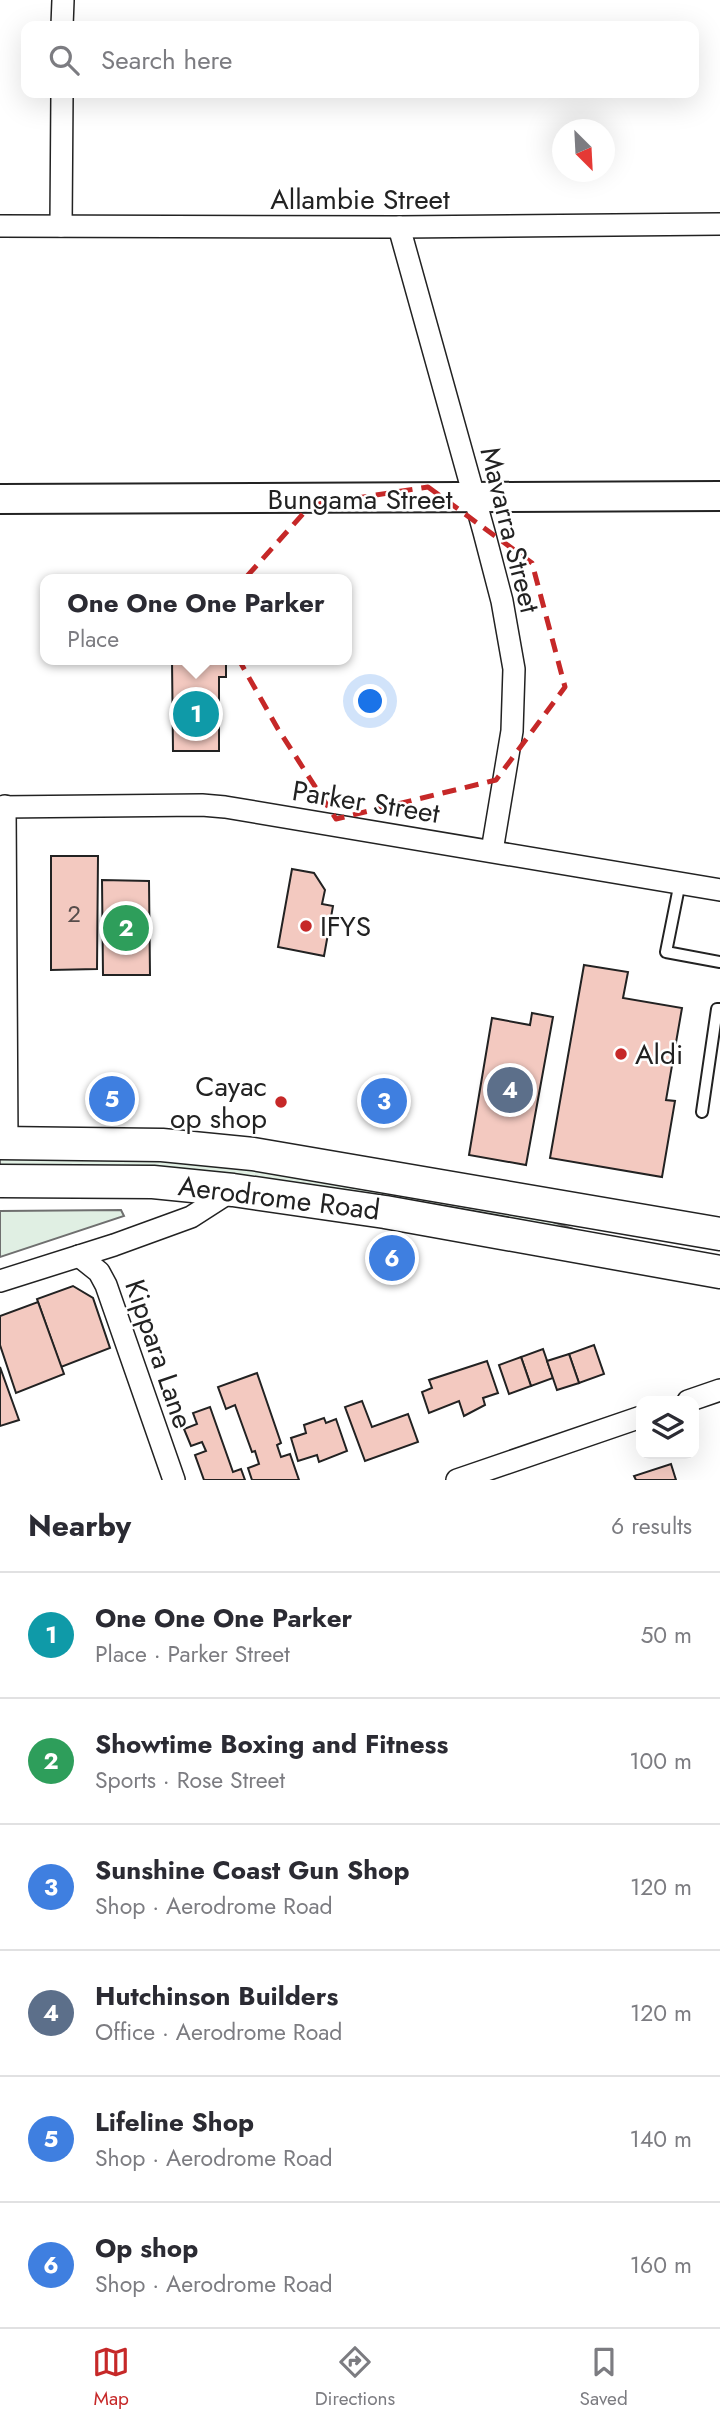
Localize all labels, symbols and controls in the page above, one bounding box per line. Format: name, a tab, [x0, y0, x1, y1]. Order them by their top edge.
search box	[21, 21, 699, 98]
icon: search	[45, 41, 83, 79]
text: Search here	[101, 41, 233, 79]
north arrow	[552, 119, 615, 182]
street label: Allambie Street	[270, 179, 450, 220]
street label: Mavarra Street	[470, 443, 550, 618]
street label: Bungama Street	[268, 479, 453, 520]
popup	[40, 574, 352, 665]
text: One One One Parker	[67, 584, 325, 622]
text: Place	[67, 622, 119, 656]
your location	[353, 684, 387, 718]
pin: 1	[173, 688, 219, 740]
street label: Parker Street	[289, 770, 443, 834]
house number: 2	[67, 896, 81, 931]
pin: 2	[103, 902, 149, 954]
place label: IFYS	[320, 906, 371, 947]
marker: IFYS	[298, 918, 314, 934]
place label: Aldi	[635, 1034, 683, 1075]
marker: Aldi	[613, 1046, 629, 1062]
pin: 4	[487, 1064, 533, 1116]
place label: Cayac op shop	[170, 1066, 267, 1139]
pin: 5	[89, 1073, 135, 1125]
pin: 3	[361, 1075, 407, 1127]
marker: Cayac op shop	[273, 1094, 289, 1110]
street label: Aerodrome Road	[176, 1165, 382, 1231]
pin: 6	[369, 1232, 415, 1284]
street label: Kippara Lane	[114, 1274, 204, 1434]
map controls	[636, 1396, 699, 1459]
button: layers	[636, 1396, 699, 1459]
text: Nearby	[28, 1504, 131, 1547]
text: 6 results	[611, 1509, 692, 1543]
text: One One One Parker	[95, 1599, 352, 1637]
text: 1	[45, 1618, 57, 1652]
text: 50 m	[640, 1618, 692, 1652]
text: Place · Parker Street	[95, 1637, 290, 1671]
text: Showtime Boxing and Fitness	[95, 1725, 448, 1763]
text: 2	[43, 1744, 59, 1778]
text: 100 m	[629, 1744, 692, 1778]
text: Sports · Rose Street	[95, 1763, 285, 1797]
text: Sunshine Coast Gun Shop	[95, 1851, 409, 1889]
text: 3	[44, 1870, 58, 1904]
text: 120 m	[630, 1870, 692, 1904]
text: Shop · Aerodrome Road	[95, 1889, 333, 1923]
text: Hutchinson Builders	[95, 1977, 338, 2015]
text: 4	[43, 1996, 59, 2030]
text: 120 m	[630, 1996, 692, 2030]
text: Office · Aerodrome Road	[95, 2015, 342, 2049]
text: Lifeline Shop	[95, 2103, 254, 2141]
text: 5	[44, 2122, 58, 2156]
text: 140 m	[630, 2122, 692, 2156]
text: Shop · Aerodrome Road	[95, 2141, 333, 2175]
text: Op shop	[95, 2229, 198, 2267]
text: 6	[43, 2248, 59, 2282]
text: 160 m	[630, 2248, 692, 2282]
text: Shop · Aerodrome Road	[95, 2267, 333, 2301]
tab: Map	[92, 2343, 130, 2412]
tab: Directions	[315, 2343, 395, 2412]
tab: Saved	[580, 2343, 628, 2412]

